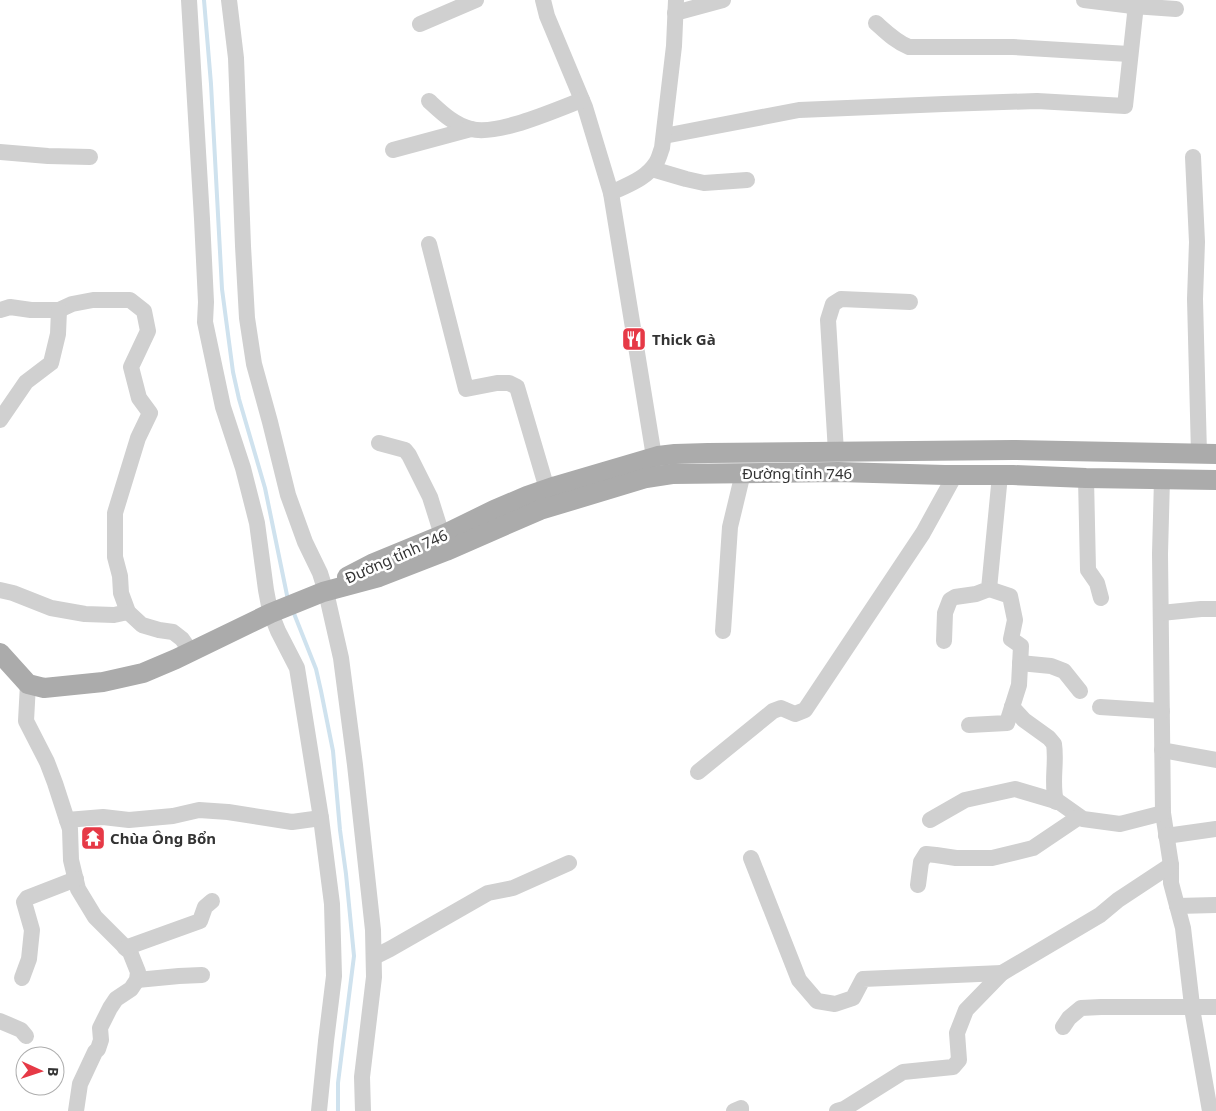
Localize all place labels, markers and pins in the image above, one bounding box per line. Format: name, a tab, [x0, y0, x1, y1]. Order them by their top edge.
restaurant icon: Thick Gà	[621, 326, 647, 352]
place label: Thick Gà	[652, 329, 716, 349]
temple icon: Chùa Ông Bổn	[80, 825, 106, 851]
place label: Chùa Ông Bổn	[110, 828, 216, 848]

